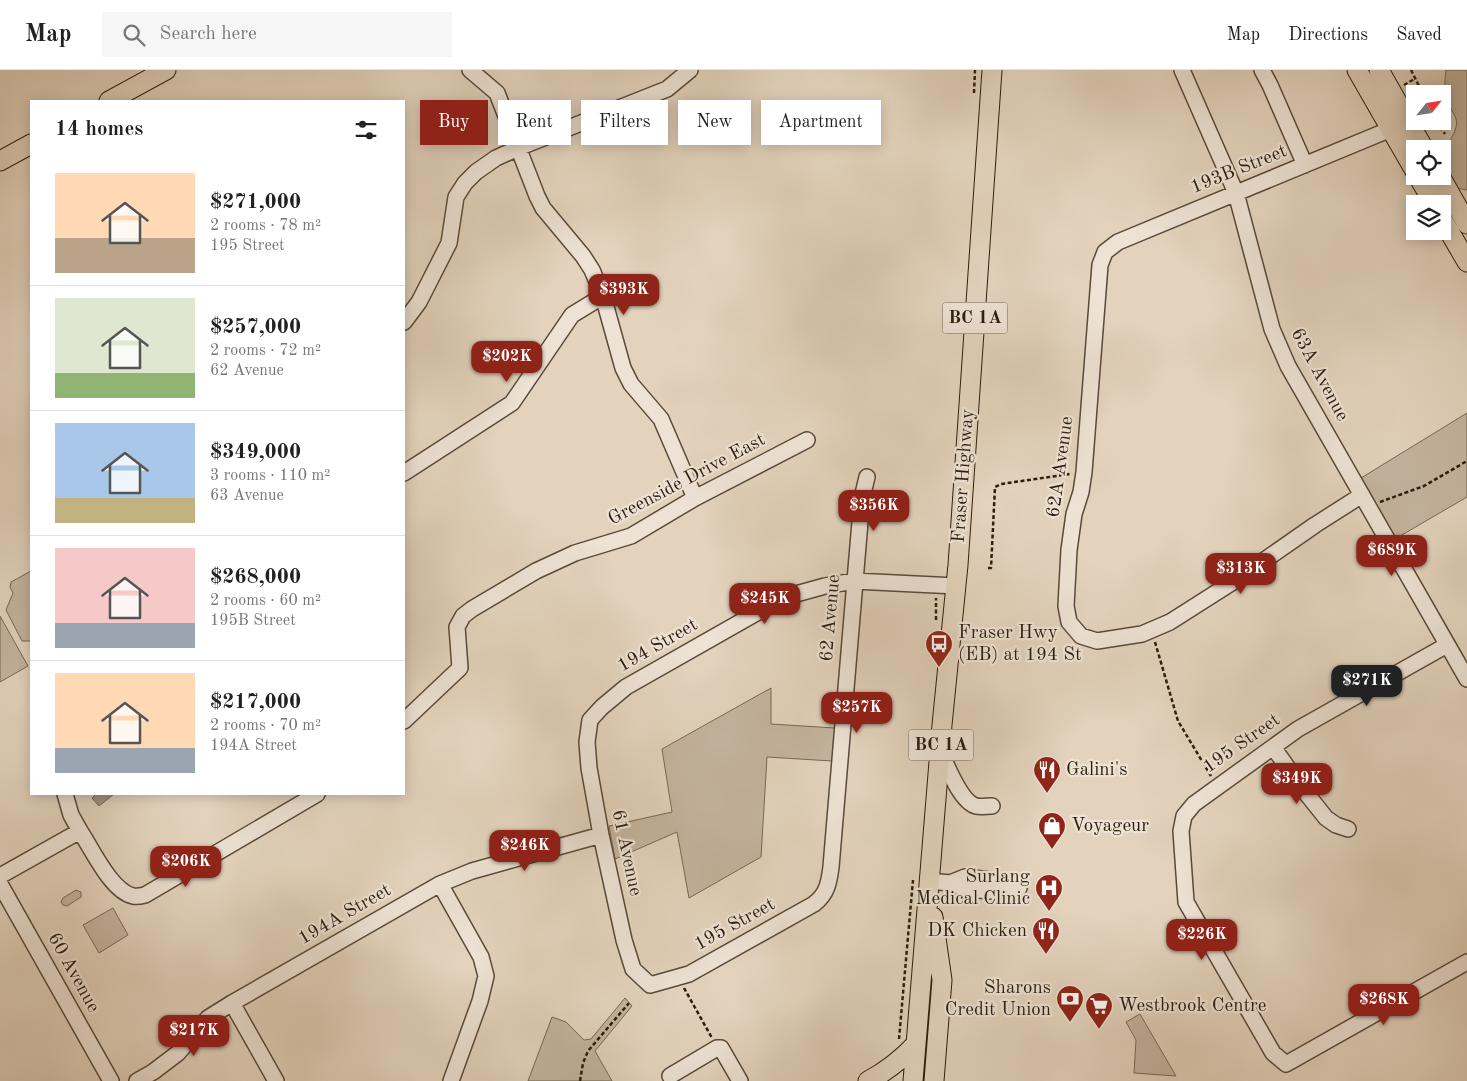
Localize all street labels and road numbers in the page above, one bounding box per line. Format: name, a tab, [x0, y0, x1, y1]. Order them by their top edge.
street label: 193B Street	[1188, 142, 1290, 198]
road number: BC 1A	[942, 302, 1008, 334]
street label: 63A Avenue	[1287, 325, 1351, 425]
street label: Fraser Highway	[950, 408, 978, 544]
street label: 62A Avenue	[1044, 415, 1078, 519]
street label: Greenside Drive East	[605, 431, 769, 529]
street label: 62 Avenue	[818, 573, 844, 663]
street label: 194 Street	[615, 616, 701, 676]
street label: 195 Street	[1200, 711, 1284, 777]
road number: BC 1A	[908, 730, 974, 760]
street label: 61 Avenue	[608, 808, 644, 898]
street label: 194A Street	[296, 881, 394, 949]
street label: 195 Street	[692, 895, 778, 955]
street label: 60 Avenue	[43, 930, 103, 1016]

